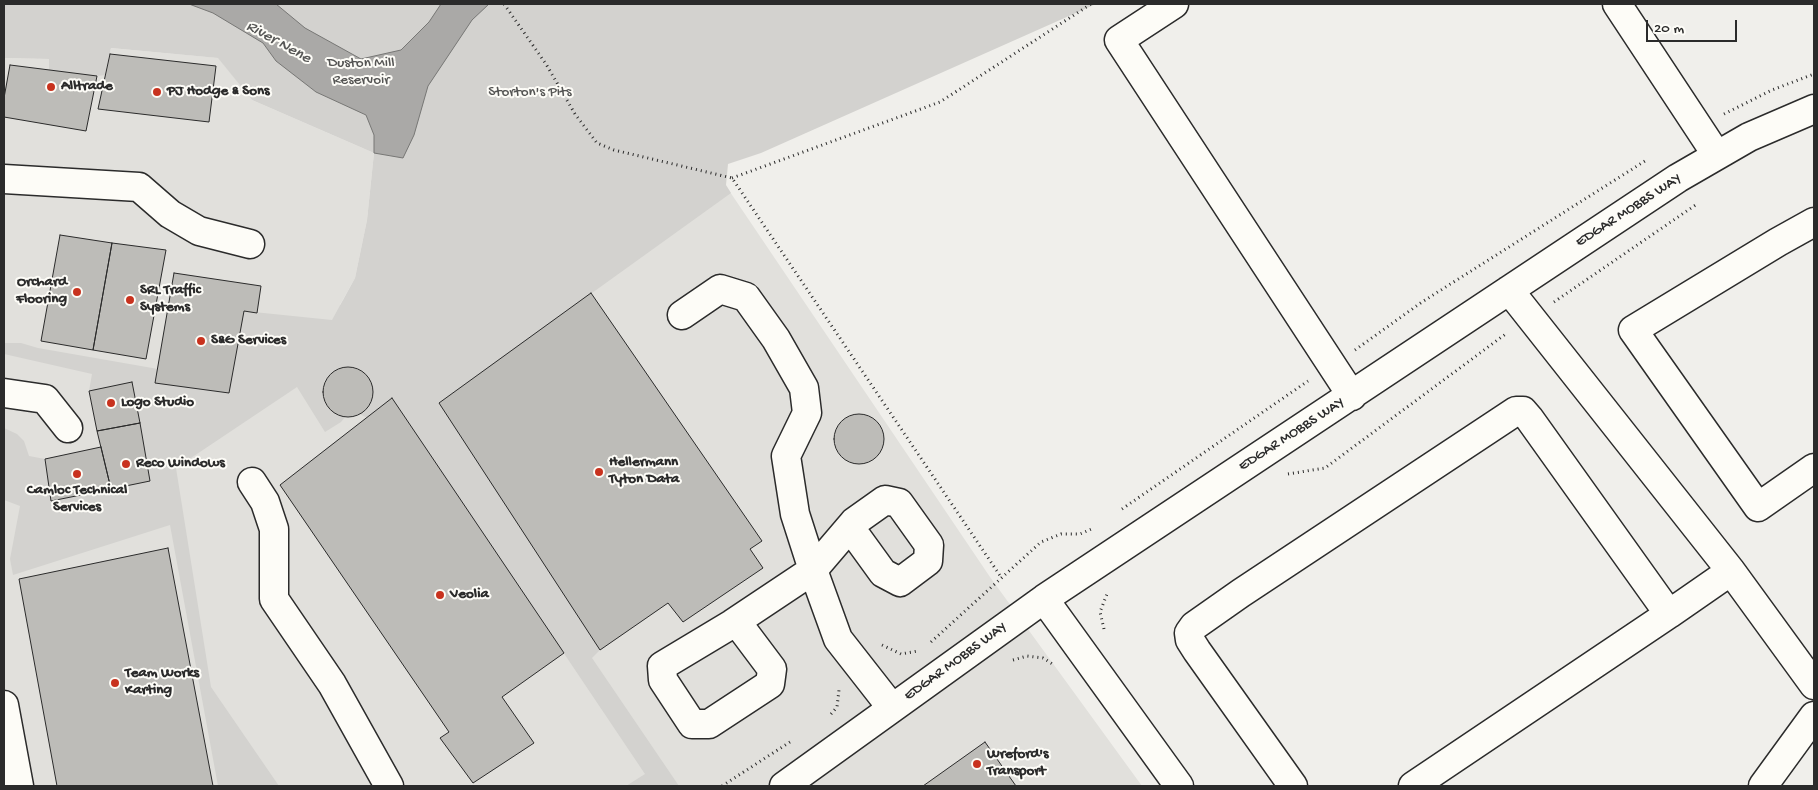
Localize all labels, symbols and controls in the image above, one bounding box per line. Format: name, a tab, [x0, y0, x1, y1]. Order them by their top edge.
scale bar	[1648, 10, 1739, 42]
water label: River Nene	[242, 17, 314, 69]
text: 20 m	[1654, 20, 1684, 38]
park label: Duston Mill Reservoir	[327, 55, 395, 90]
place label: Alltrade	[61, 78, 113, 96]
marker: Alltrade	[45, 81, 57, 93]
place label: PJ Hodge & Sons	[167, 83, 270, 101]
park label: Storton's Pits	[488, 84, 572, 102]
marker: PJ Hodge & Sons	[151, 86, 163, 98]
street label: EDGAR MOBBS WAY	[1573, 170, 1685, 252]
place label: Orchard Flooring	[16, 274, 67, 309]
place label: SRL Traffic Systems	[140, 282, 201, 317]
marker: Orchard Flooring	[71, 286, 83, 298]
marker: SRL Traffic Systems	[124, 294, 136, 306]
place label: S&G Services	[211, 332, 286, 350]
marker: S&G Services	[195, 335, 207, 347]
place label: Logo Studio	[121, 394, 194, 412]
street label: EDGAR MOBBS WAY	[1236, 394, 1348, 476]
marker: Logo Studio	[105, 397, 117, 409]
place label: Hellermann Tyton Data	[609, 454, 679, 489]
place label: Reco Windows	[136, 455, 225, 473]
marker: Reco Windows	[120, 458, 132, 470]
marker: Hellermann Tyton Data	[593, 466, 605, 478]
marker: Camloc Technical Services	[71, 468, 83, 480]
place label: Camloc Technical Services	[27, 482, 127, 517]
place label: Veolia	[450, 586, 489, 604]
marker: Veolia	[434, 589, 446, 601]
street label: EDGAR MOBBS WAY	[901, 619, 1011, 705]
place label: Team Works Karting	[125, 665, 199, 700]
marker: Team Works Karting	[109, 677, 121, 689]
place label: Wreford's Transport	[987, 746, 1049, 781]
marker: Wreford's Transport	[971, 758, 983, 770]

